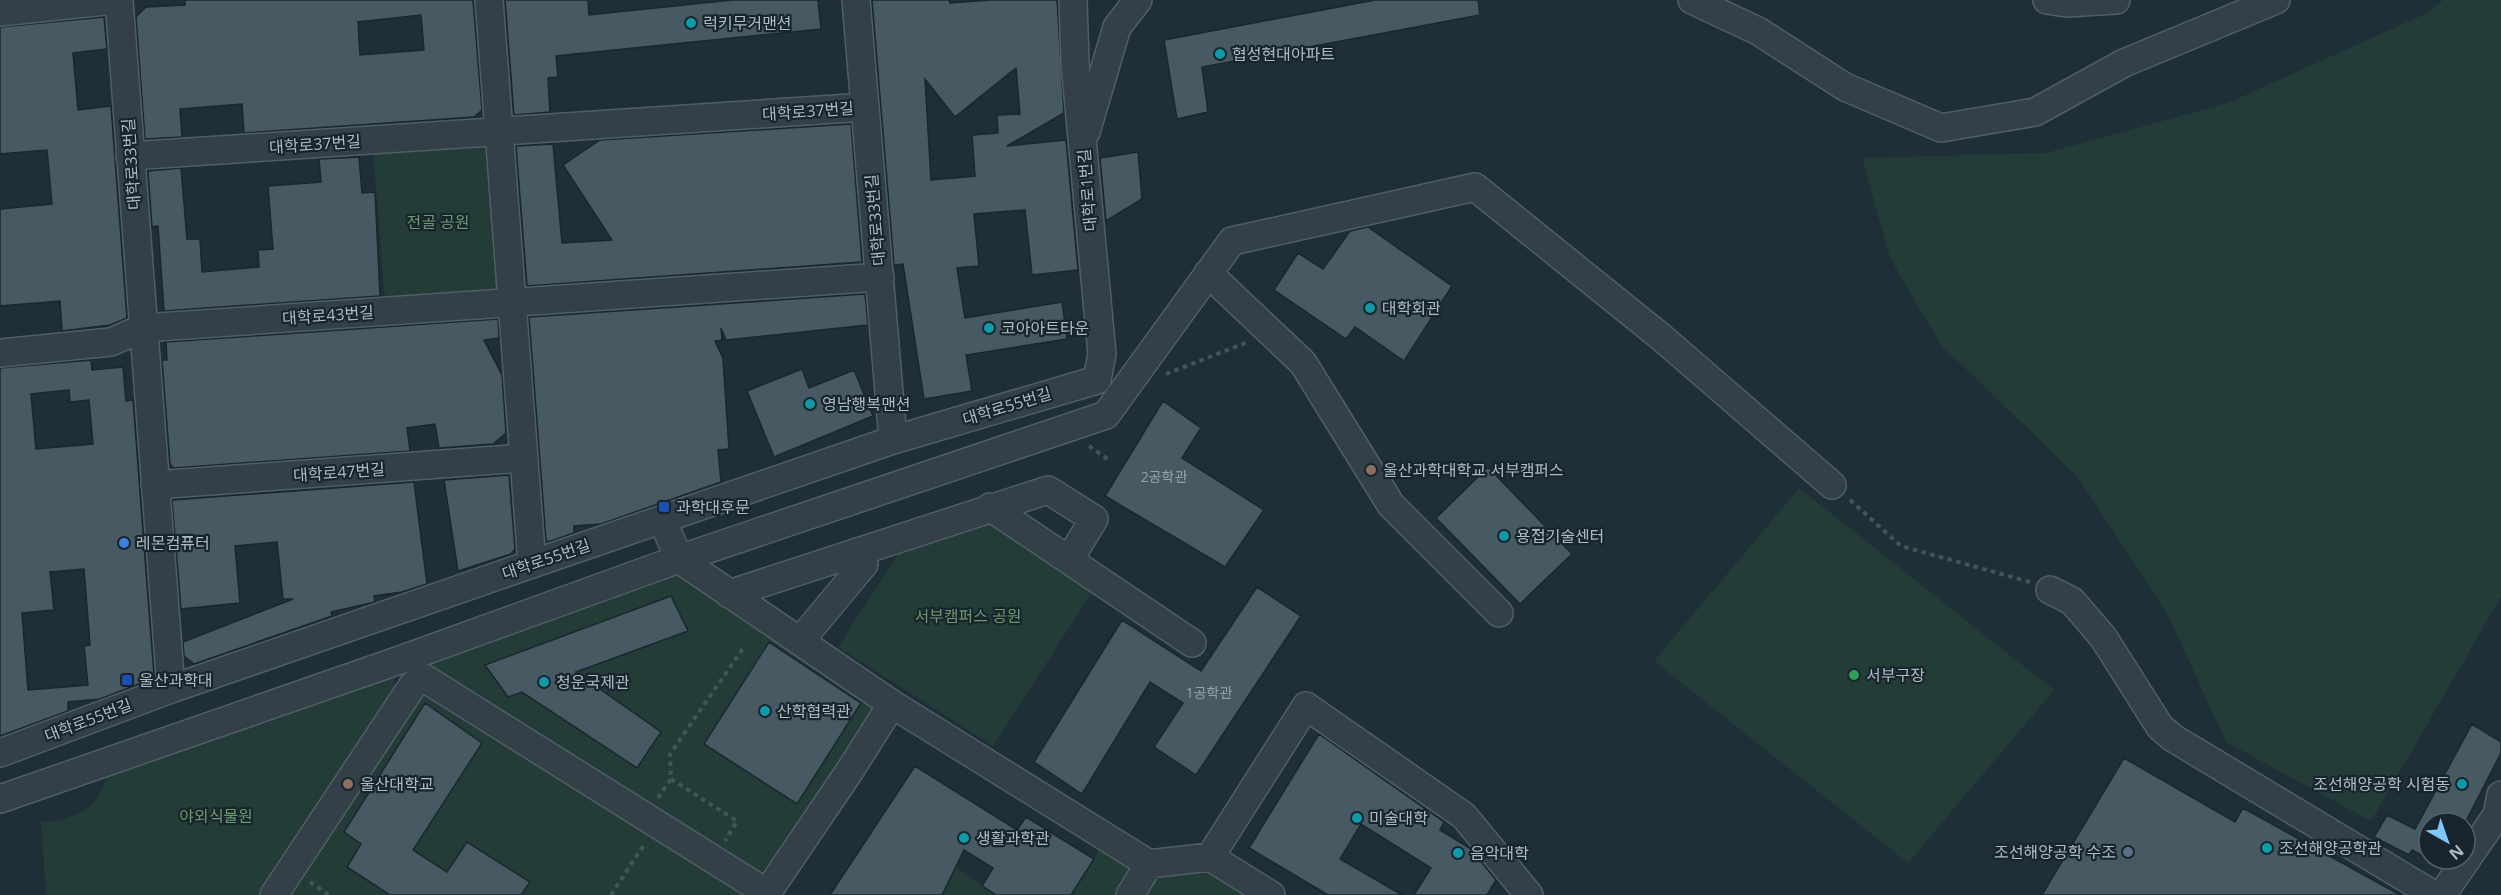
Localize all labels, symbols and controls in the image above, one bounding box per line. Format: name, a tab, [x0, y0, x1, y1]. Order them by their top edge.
place label: 럭키무거맨션	[703, 12, 791, 34]
marker: 럭키무거맨션	[684, 16, 698, 30]
place label: 협성현대아파트	[1232, 43, 1335, 65]
marker: 협성현대아파트	[1213, 47, 1227, 61]
street label: 대학로37번길	[761, 97, 855, 125]
street label: 대학로33번길	[117, 117, 145, 211]
street label: 대학로37번길	[268, 130, 362, 158]
street label: 대학로1번길	[1072, 148, 1102, 232]
street label: 대학로33번길	[860, 173, 890, 267]
park label: 전골 공원	[406, 211, 470, 233]
place label: 대학회관	[1382, 297, 1441, 319]
street label: 대학로43번길	[281, 301, 375, 329]
marker: 대학회관	[1363, 301, 1377, 315]
place label: 코아아트타운	[1001, 317, 1089, 339]
marker: 코아아트타운	[982, 321, 996, 335]
street label: 대학로55번길	[960, 382, 1054, 430]
place label: 영남행복맨션	[822, 393, 910, 415]
marker: 영남행복맨션	[803, 397, 817, 411]
street label: 대학로47번길	[292, 458, 386, 486]
place label: 울산과학대학교 서부캠퍼스	[1383, 459, 1564, 481]
marker: 울산과학대학교 서부캠퍼스	[1364, 463, 1378, 477]
house number: 2공학관	[1141, 467, 1187, 486]
place label: 과학대후문	[676, 496, 750, 518]
marker: 과학대후문	[657, 500, 671, 514]
place label: 용접기술센터	[1516, 525, 1604, 547]
marker: 용접기술센터	[1497, 529, 1511, 543]
place label: 레몬컴퓨터	[136, 532, 210, 554]
street label: 대학로55번길	[499, 534, 593, 584]
marker: 레몬컴퓨터	[117, 536, 131, 550]
park label: 서부캠퍼스 공원	[914, 605, 1022, 627]
place label: 서부구장	[1866, 664, 1925, 686]
marker: 서부구장	[1847, 668, 1861, 682]
place label: 울산과학대	[139, 669, 213, 691]
place label: 청운국제관	[556, 671, 630, 693]
marker: 울산과학대	[120, 673, 134, 687]
marker: 청운국제관	[537, 675, 551, 689]
house number: 1공학관	[1186, 683, 1232, 702]
street label: 대학로55번길	[41, 693, 135, 747]
place label: 산학협력관	[777, 700, 851, 722]
marker: 산학협력관	[758, 704, 772, 718]
place label: 울산대학교	[360, 773, 434, 795]
place label: 조선해양공학 시험동	[2313, 773, 2450, 795]
marker: 울산대학교	[341, 777, 355, 791]
marker: 조선해양공학 시험동	[2455, 777, 2469, 791]
park label: 야외식물원	[179, 805, 253, 827]
place label: 미술대학	[1369, 807, 1428, 829]
marker: 미술대학	[1350, 811, 1364, 825]
north arrow	[2417, 811, 2477, 871]
place label: 생활과학관	[976, 827, 1050, 849]
marker: 생활과학관	[957, 831, 971, 845]
place label: 조선해양공학관	[2279, 837, 2382, 859]
text: N	[2445, 840, 2469, 865]
place label: 조선해양공학 수조	[1994, 841, 2116, 863]
marker: 조선해양공학관	[2260, 841, 2274, 855]
place label: 음악대학	[1470, 842, 1529, 864]
marker: 조선해양공학 수조	[2121, 845, 2135, 859]
marker: 음악대학	[1451, 846, 1465, 860]

